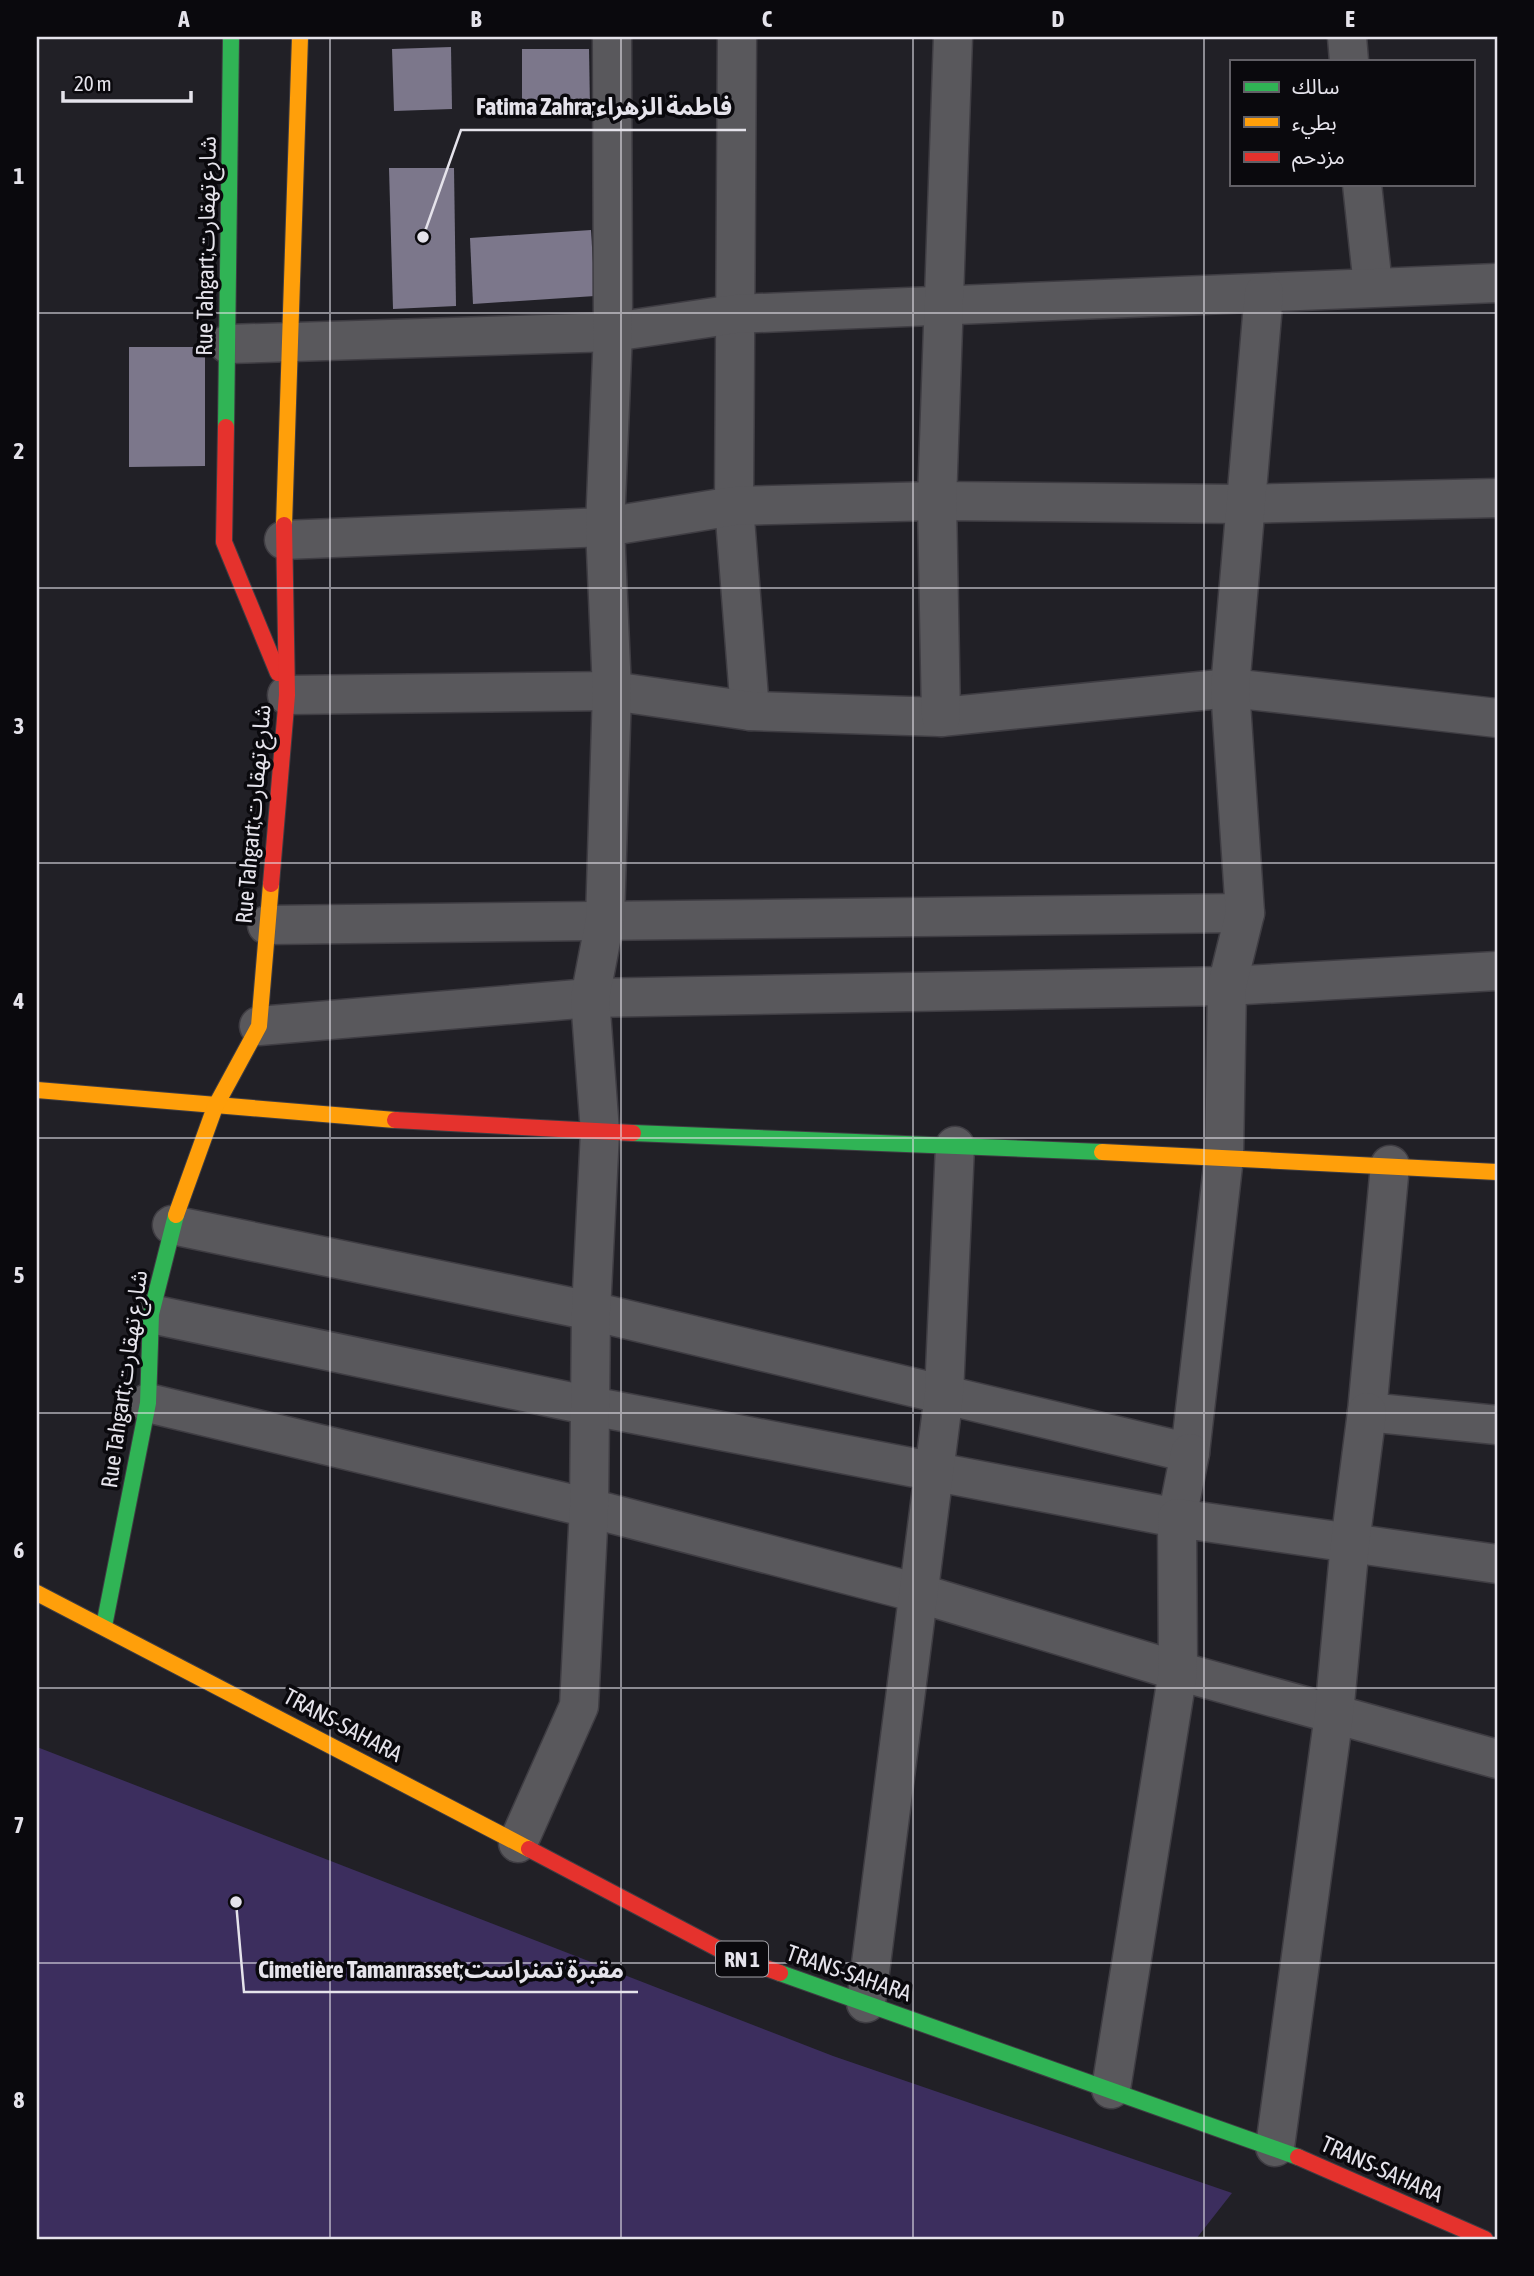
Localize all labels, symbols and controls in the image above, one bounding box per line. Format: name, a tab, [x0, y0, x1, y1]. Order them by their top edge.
text: A	[177, 6, 190, 32]
text: B	[471, 6, 482, 32]
text: C	[762, 6, 773, 32]
text: D	[1052, 6, 1065, 32]
text: E	[1345, 6, 1355, 32]
scale bar	[63, 60, 191, 104]
legend	[1230, 60, 1474, 186]
text: 20 m	[74, 71, 112, 95]
text: سالك	[1292, 74, 1339, 98]
callout: Fatima Zahra;فاطمة الزهراء	[461, 85, 746, 130]
text: Fatima Zahra;فاطمة الزهراء	[476, 93, 732, 121]
text: بطيء	[1292, 110, 1337, 139]
street label: Rue Tahgart;شارع تهقارت	[191, 136, 225, 356]
text: مزدحم	[1292, 144, 1345, 172]
text: 1	[14, 163, 25, 189]
text: 2	[14, 438, 24, 464]
street label: Rue Tahgart;شارع تهقارت	[230, 703, 280, 925]
text: 3	[14, 713, 24, 739]
text: 4	[13, 988, 25, 1014]
text: 5	[14, 1262, 25, 1288]
street label: Rue Tahgart;شارع تهقارت	[96, 1268, 156, 1490]
text: 6	[14, 1537, 25, 1563]
street label: TRANS-SAHARA	[279, 1683, 407, 1767]
text: 7	[14, 1812, 24, 1838]
street label: TRANS-SAHARA	[783, 1940, 915, 2007]
road number: RN 1	[716, 1941, 768, 1976]
callout: Cimetière Tamanrasset;مقبرة تمنراست	[244, 1947, 638, 1992]
text: Cimetière Tamanrasset;مقبرة تمنراست	[258, 1956, 624, 1984]
text: 8	[14, 2087, 25, 2113]
street label: TRANS-SAHARA	[1317, 2131, 1447, 2208]

